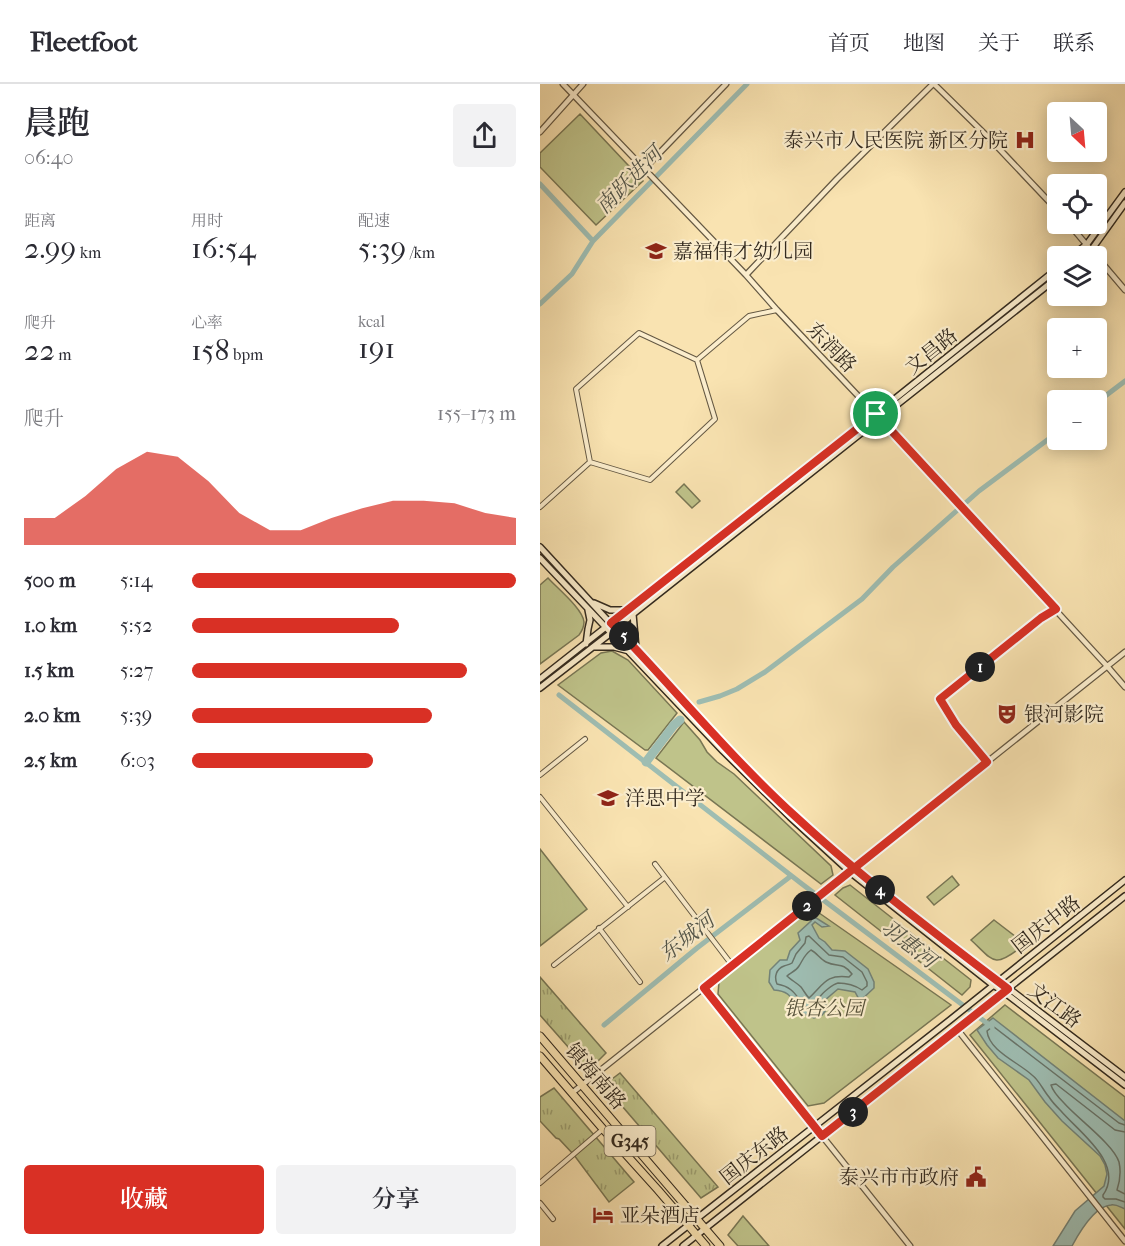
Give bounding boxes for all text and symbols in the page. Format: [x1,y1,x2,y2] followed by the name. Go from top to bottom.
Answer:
[30,25,138,58] text: Fleetfoot
[828,31,870,55] text: 首页
[903,31,945,55] text: 地图
[978,31,1020,55] text: 关于
[1053,31,1095,55] text: 联系
[1047,102,1107,162] north arrow
[1047,102,1107,450] map controls
[24,104,90,143] text: 晨跑
[453,104,516,167] button: share
[1013,128,1037,152] hospital icon: 泰兴市人民医院 新区分院
[784,129,1008,152] place label: 泰兴市人民医院 新区分院
[591,139,670,218] water label: 南跃进河
[24,146,74,169] text: 06:40
[1047,174,1107,234] button: locate
[24,211,56,230] text: 距离
[191,211,223,230] text: 用时
[358,211,390,230] text: 配速
[24,231,76,266] text: 2.99
[191,231,256,266] text: 16:54
[358,231,406,266] text: 5:39
[644,239,668,263] school or university icon: 嘉福伟才幼儿园
[673,240,813,263] place label: 嘉福伟才幼儿园
[76,243,101,262] text: km
[406,243,435,262] text: /km
[1047,246,1107,306] button: layers
[358,312,385,331] text: kcal
[24,313,56,332] text: 爬升
[191,313,223,332] text: 心率
[803,318,861,377] street label: 东润路
[1047,318,1107,378] button: +
[901,324,962,379] street label: 文昌路
[358,331,395,366] text: 191
[24,333,55,368] text: 22
[191,333,230,368] text: 158
[55,345,72,364] text: m
[230,345,263,364] text: bpm
[850,388,901,439] pin
[1047,390,1107,450] button: −
[859,397,892,430] icon: arrive
[437,402,516,425] text: 155–173 m
[24,407,64,430] text: 爬升
[24,569,76,592] text: 500 m
[120,569,152,592] text: 5:14
[24,614,77,637] text: 1.0 km
[120,614,152,637] text: 5:52
[609,621,639,651] pin: 5
[621,626,627,645] text: 5
[965,652,995,682] pin: 1
[977,657,983,676] text: 1
[24,659,74,682] text: 1.5 km
[120,659,153,682] text: 5:27
[995,702,1019,726] theatre icon: 银河影院
[1024,703,1104,726] place label: 银河影院
[24,704,80,727] text: 2.0 km
[120,704,152,727] text: 5:39
[24,749,77,772] text: 2.5 km
[120,749,155,772] text: 6:03
[596,786,620,810] school or university icon: 洋思中学
[625,787,705,810] place label: 洋思中学
[865,875,895,905] pin: 4
[875,880,885,899] text: 4
[792,891,822,921] pin: 2
[1008,891,1085,958] street label: 国庆中路
[803,896,811,915] text: 2
[655,906,722,966] water label: 东城河
[877,915,944,975] water label: 羽惠河
[1024,978,1086,1033] street label: 文江路
[784,997,867,1020] park label: 银杏公园
[561,1039,631,1114] street label: 镇海南路
[838,1097,868,1127] pin: 3
[850,1102,856,1121] text: 3
[716,1122,793,1189] street label: 国庆东路
[604,1126,656,1156] road number: G345
[24,1165,264,1234] button: 收藏
[276,1165,516,1234] button: 分享
[964,1165,988,1189] public building icon: 泰兴市市政府
[839,1166,959,1189] place label: 泰兴市市政府
[591,1203,615,1227] hotel icon: 亚朵酒店
[620,1204,700,1227] place label: 亚朵酒店

